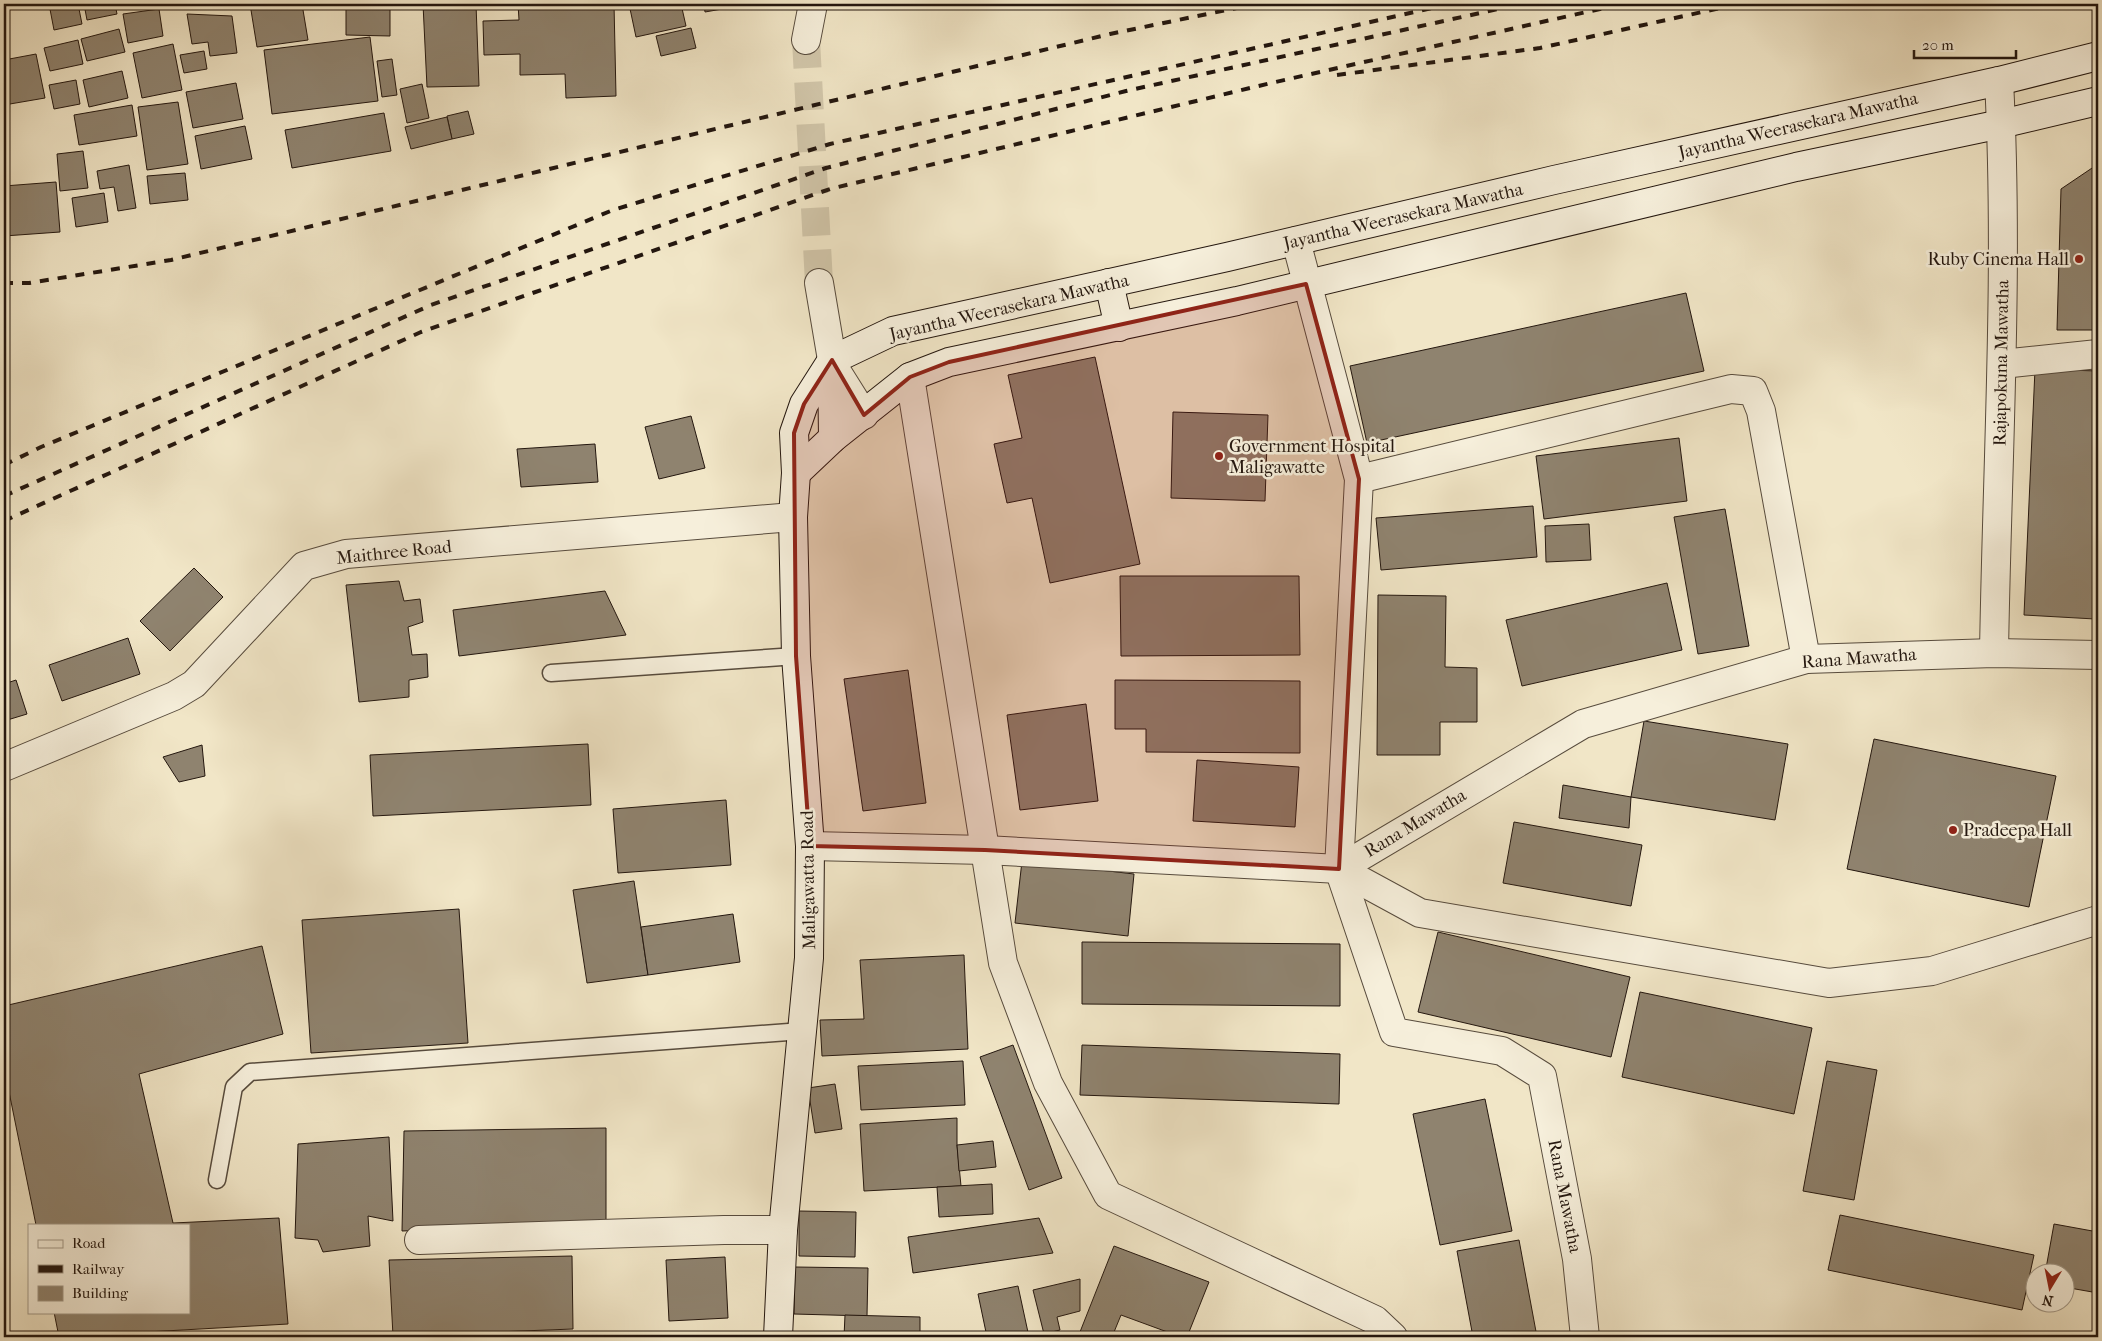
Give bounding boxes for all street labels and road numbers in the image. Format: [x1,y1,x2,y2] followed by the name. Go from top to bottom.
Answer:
[1674,88,1921,164] street label: Jayantha Weerasekara Mawatha
[1279,179,1526,255] street label: Jayantha Weerasekara Mawatha
[885,270,1132,346] street label: Jayantha Weerasekara Mawatha
[1990,279,2013,446] street label: Rajapokuna Mawatha
[335,536,453,569] street label: Maithree Road
[1801,644,1918,673] street label: Rana Mawatha
[1361,784,1471,862] street label: Rana Mawatha
[797,810,820,950] street label: Maligawatta Road
[1543,1138,1586,1255] street label: Rana Mawatha

